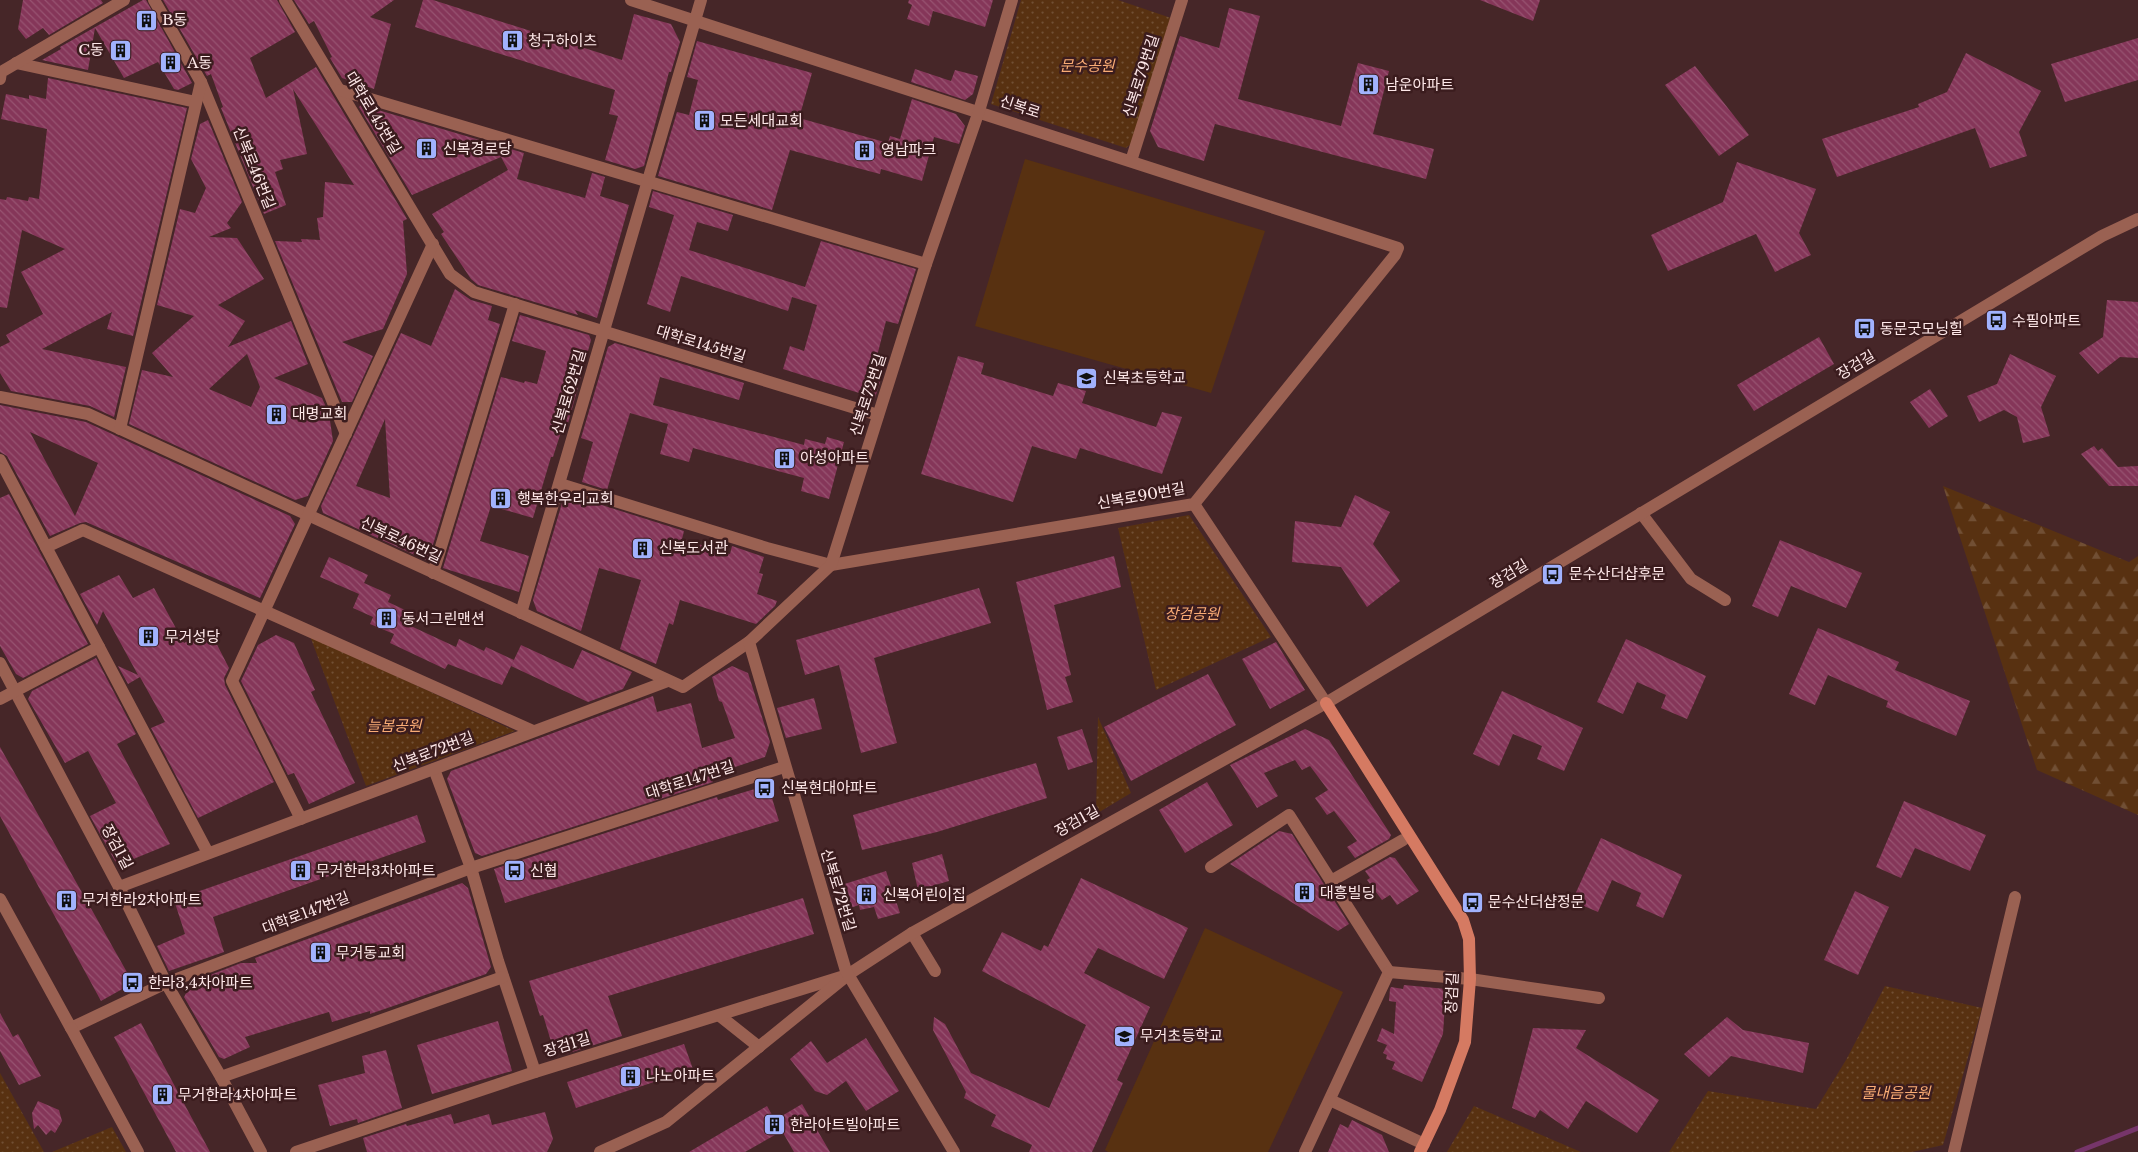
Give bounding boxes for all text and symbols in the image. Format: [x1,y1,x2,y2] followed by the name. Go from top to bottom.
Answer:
[134,8,158,32] building icon: B동
[162,10,187,29] place label: B동
[500,29,524,53] building icon: 청구하이츠
[528,31,597,50] place label: 청구하이츠
[1118,32,1163,120] street label: 신복로79번길
[108,38,132,62] building icon: C동
[78,40,104,59] place label: C동
[159,51,183,75] building icon: A동
[186,53,212,72] place label: A동
[1059,56,1116,75] park label: 문수공원
[341,68,406,157] street label: 대학로145번길
[1357,73,1381,97] building icon: 남운아파트
[1385,75,1454,94] place label: 남운아파트
[998,91,1043,122] street label: 신복로
[692,109,716,133] building icon: 모든세대교회
[720,111,803,130] place label: 모든세대교회
[229,124,280,212] street label: 신복로46번길
[415,137,439,161] building icon: 신복경로당
[853,138,877,162] building icon: 영남파크
[443,139,512,158] place label: 신복경로당
[881,140,936,159] place label: 영남파크
[1984,309,2008,333] bus stop icon: 수필아파트
[2012,311,2081,330] place label: 수필아파트
[1852,317,1876,341] bus stop icon: 동문굿모닝힐
[1880,319,1963,338] place label: 동문굿모닝힐
[654,321,748,366] street label: 대학로145번길
[1833,346,1878,383] street label: 장검길
[547,347,590,437] street label: 신복로62번길
[845,351,890,439] street label: 신복로72번길
[1075,366,1099,390] school or university icon: 신복초등학교
[1103,368,1186,387] place label: 신복초등학교
[264,402,288,426] building icon: 대명교회
[292,404,347,423] place label: 대명교회
[772,446,796,470] building icon: 아성아파트
[800,448,869,467] place label: 아성아파트
[1095,478,1187,513] street label: 신복로90번길
[489,487,513,511] building icon: 행복한우리교회
[517,489,614,508] place label: 행복한우리교회
[358,512,445,567] street label: 신복로46번길
[631,536,655,560] building icon: 신복도서관
[659,538,728,557] place label: 신복도서관
[1486,555,1531,592] street label: 장검길
[1541,562,1565,586] bus stop icon: 문수산더샵후문
[1569,564,1666,583] place label: 문수산더샵후문
[1164,604,1221,623] park label: 장검공원
[374,607,398,631] building icon: 동서그린맨션
[402,609,485,628] place label: 동서그린맨션
[137,625,161,649] building icon: 무거성당
[165,627,220,646] place label: 무거성당
[366,716,423,735] park label: 늘봄공원
[389,727,476,776] street label: 신복로72번길
[643,756,737,803] street label: 대학로147번길
[753,776,777,800] bus stop icon: 신복현대아파트
[781,778,878,797] place label: 신복현대아파트
[1051,801,1102,841] street label: 장검1길
[98,821,137,872] street label: 장검1길
[817,846,860,934] street label: 신복로72번길
[288,859,312,883] building icon: 무거한라3차아파트
[502,859,526,883] bus stop icon: 신협
[316,861,436,880] place label: 무거한라3차아파트
[530,861,558,880] place label: 신협
[1292,881,1316,905] building icon: 대흥빌딩
[855,883,879,907] building icon: 신복어린이집
[1320,883,1375,902] place label: 대흥빌딩
[883,885,966,904] place label: 신복어린이집
[259,887,352,938] street label: 대학로147번길
[54,888,78,912] building icon: 무거한라2차아파트
[82,890,202,909] place label: 무거한라2차아파트
[1460,890,1484,914] bus stop icon: 문수산더샵정문
[1488,892,1585,911] place label: 문수산더샵정문
[308,941,332,965] building icon: 무거동교회
[336,943,405,962] place label: 무거동교회
[120,971,144,995] bus stop icon: 한라3,4차아파트
[1441,972,1462,1014] street label: 장검길
[148,973,253,992] place label: 한라3,4차아파트
[1112,1024,1136,1048] school or university icon: 무거초등학교
[1140,1026,1223,1045] place label: 무거초등학교
[541,1028,593,1061] street label: 장검1길
[618,1064,642,1088] building icon: 나노아파트
[646,1066,715,1085] place label: 나노아파트
[150,1083,174,1107] building icon: 무거한라4차아파트
[1861,1083,1932,1102] park label: 물내음공원
[178,1085,297,1104] place label: 무거한라4차아파트
[762,1113,786,1137] building icon: 한라아트빌아파트
[790,1115,901,1134] place label: 한라아트빌아파트

